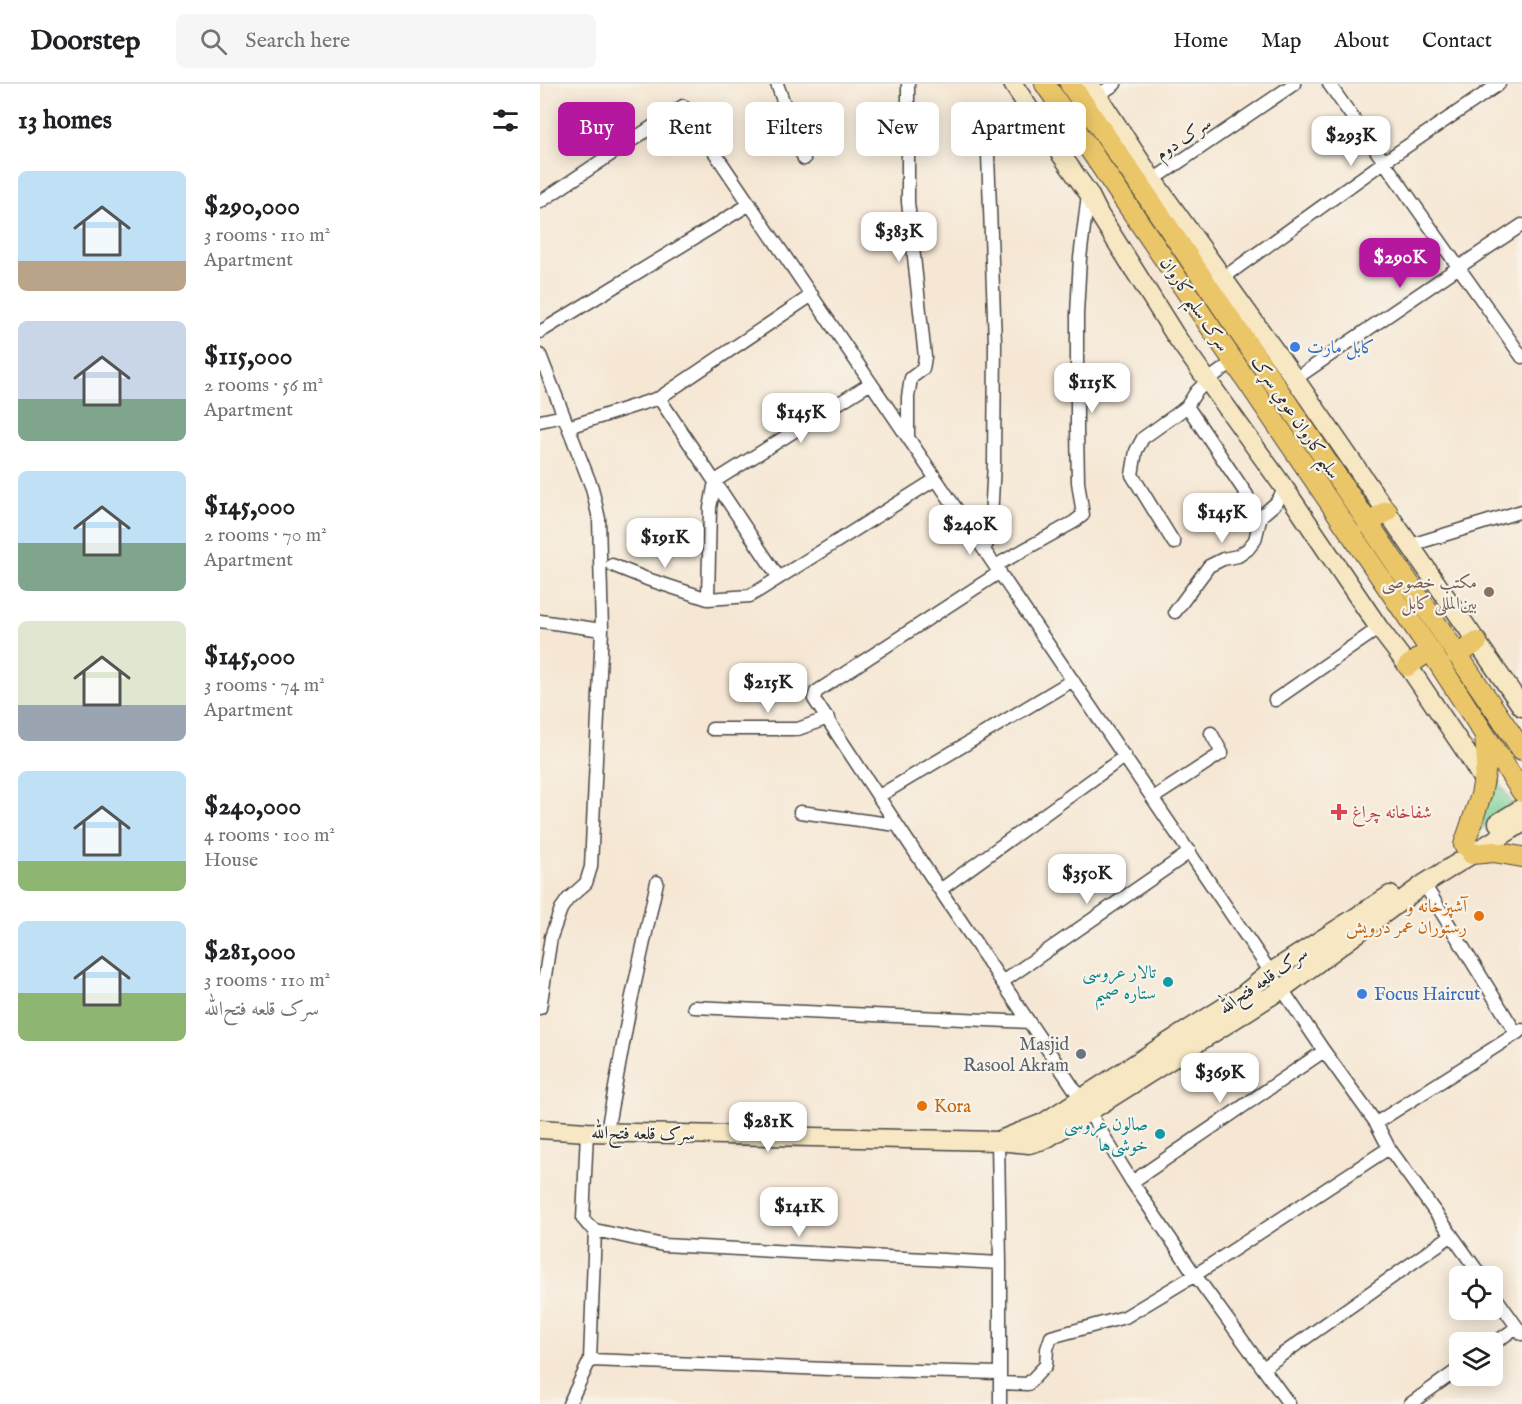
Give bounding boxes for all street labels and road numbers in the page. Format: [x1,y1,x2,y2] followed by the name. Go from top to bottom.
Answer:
[1151,112,1218,169] street label: سرک دوم
[1149,253,1234,359] street label: سرک سلیم کاروان
[1241,352,1344,487] street label: سلیم کاروان عومي سړک
[1213,939,1315,1023] street label: سرک قلعه فتح‌الله
[591,1118,695,1150] street label: سرک قلعه فتح‌الله

